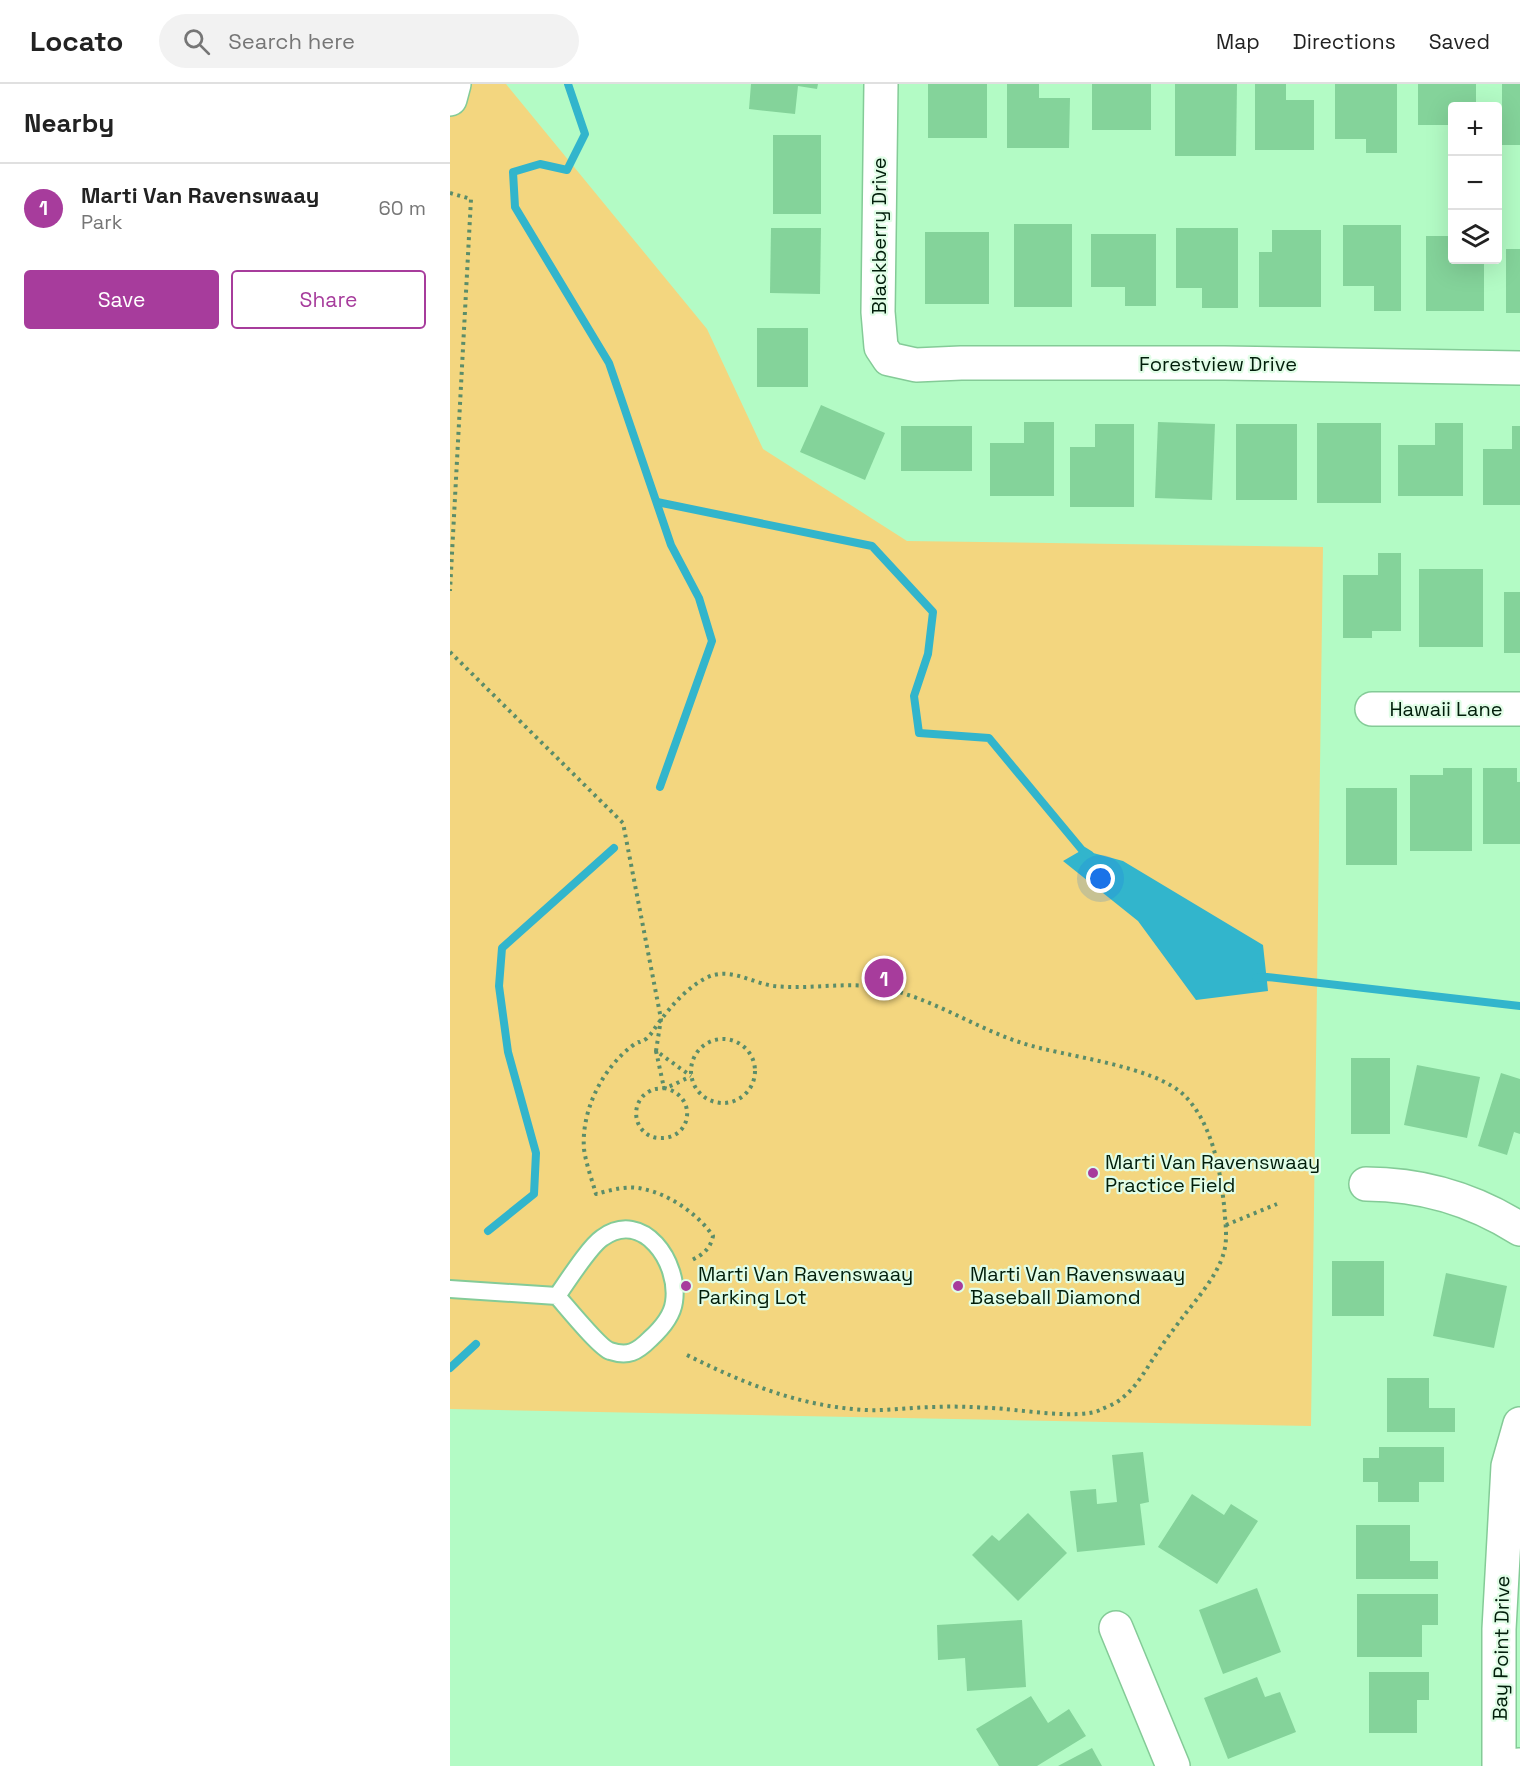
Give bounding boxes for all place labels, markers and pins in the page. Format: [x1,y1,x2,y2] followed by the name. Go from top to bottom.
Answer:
[864,956,904,1000] pin: 1
[1105,1149,1320,1198] place label: Marti Van Ravenswaay Practice Field
[1086,1166,1100,1180] marker: Marti Van Ravenswaay Practice Field
[698,1261,913,1310] place label: Marti Van Ravenswaay Parking Lot
[970,1261,1185,1310] place label: Marti Van Ravenswaay Baseball Diamond
[679,1279,693,1293] marker: Marti Van Ravenswaay Parking Lot
[951,1279,965,1293] marker: Marti Van Ravenswaay Baseball Diamond

